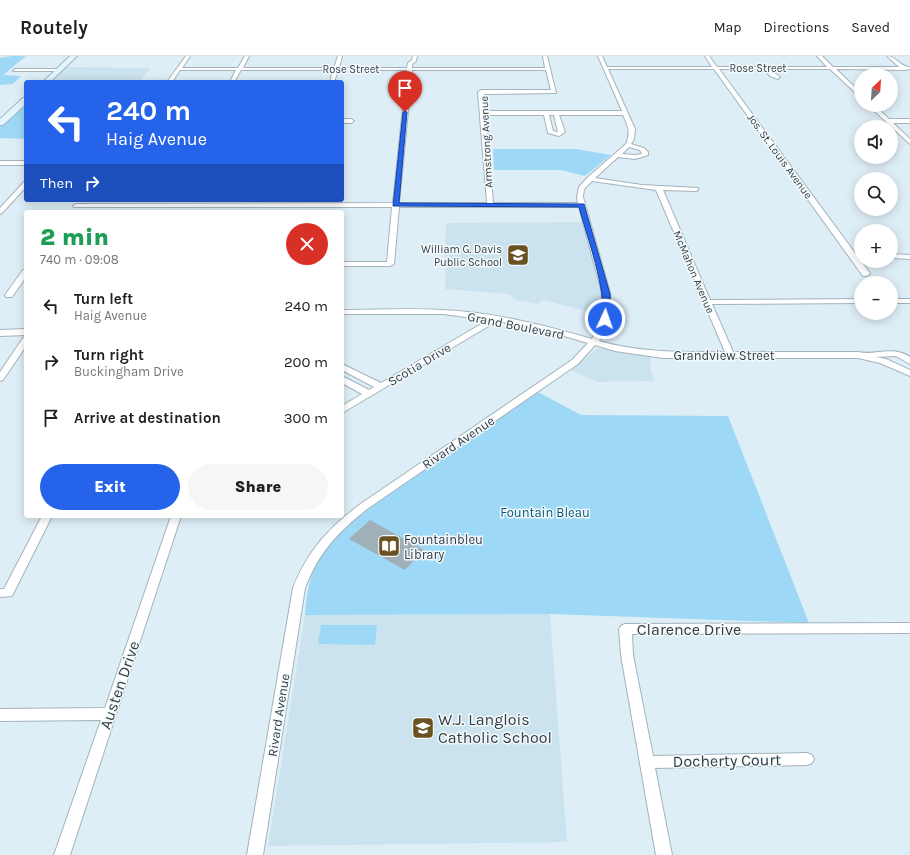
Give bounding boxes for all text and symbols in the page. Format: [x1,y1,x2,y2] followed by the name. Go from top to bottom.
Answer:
[20,17,88,39] text: Routely
[714,19,742,36] text: Map
[764,19,829,36] text: Directions
[851,19,890,36] text: Saved
[730,62,787,75] street label: Rose Street
[323,63,380,76] street label: Rose Street
[854,68,898,112] north arrow
[854,68,898,320] map controls
[388,71,422,112] pin
[394,77,416,99] icon: arrive
[106,94,191,127] text: 240 m
[478,95,495,188] street label: Armstrong Avenue
[40,96,92,148] icon: left
[744,111,815,202] street label: Jos. St. Louis Avenue
[854,120,898,164] button: sound
[106,128,207,150] text: Haig Avenue
[81,172,103,194] icon: right
[854,172,898,216] button: search
[40,174,73,192] text: Then
[40,223,109,251] text: 2 min
[286,223,328,265] button: close
[854,224,898,268] button: +
[670,229,717,316] street label: McMahon Avenue
[505,242,531,268] school or university icon: William G. Davis Public School
[421,243,502,269] place label: William G. Davis Public School
[40,252,119,267] text: 740 m · 09:08
[854,276,898,320] button: −
[74,290,133,308] text: Turn left
[40,295,62,317] icon: left
[284,297,328,315] text: 240 m
[584,298,626,340] position arrow
[74,308,147,323] text: Haig Avenue
[466,309,566,342] street label: Grand Boulevard
[385,340,454,389] street label: Scotia Drive
[74,346,144,364] text: Turn right
[673,348,775,363] street label: Grandview Street
[40,351,62,373] icon: right
[284,353,328,371] text: 200 m
[74,364,184,379] text: Buckingham Drive
[40,407,62,429] icon: arrive
[74,409,221,427] text: Arrive at destination
[284,409,328,427] text: 300 m
[419,413,497,472] street label: Rivard Avenue
[40,464,180,510] button: Exit
[188,464,328,510] button: Share
[500,505,590,520] park label: Fountain Bleau
[404,532,483,562] place label: Fountainbleu Library
[376,533,402,559] library icon: Fountainbleu Library
[637,620,741,639] street label: Clarence Drive
[95,638,143,732] street label: Austen Drive
[265,672,293,758] street label: Rivard Avenue
[438,710,552,747] place label: W.J. Langlois Catholic School
[410,715,436,741] school or university icon: W.J. Langlois Catholic School
[673,750,781,771] street label: Docherty Court

